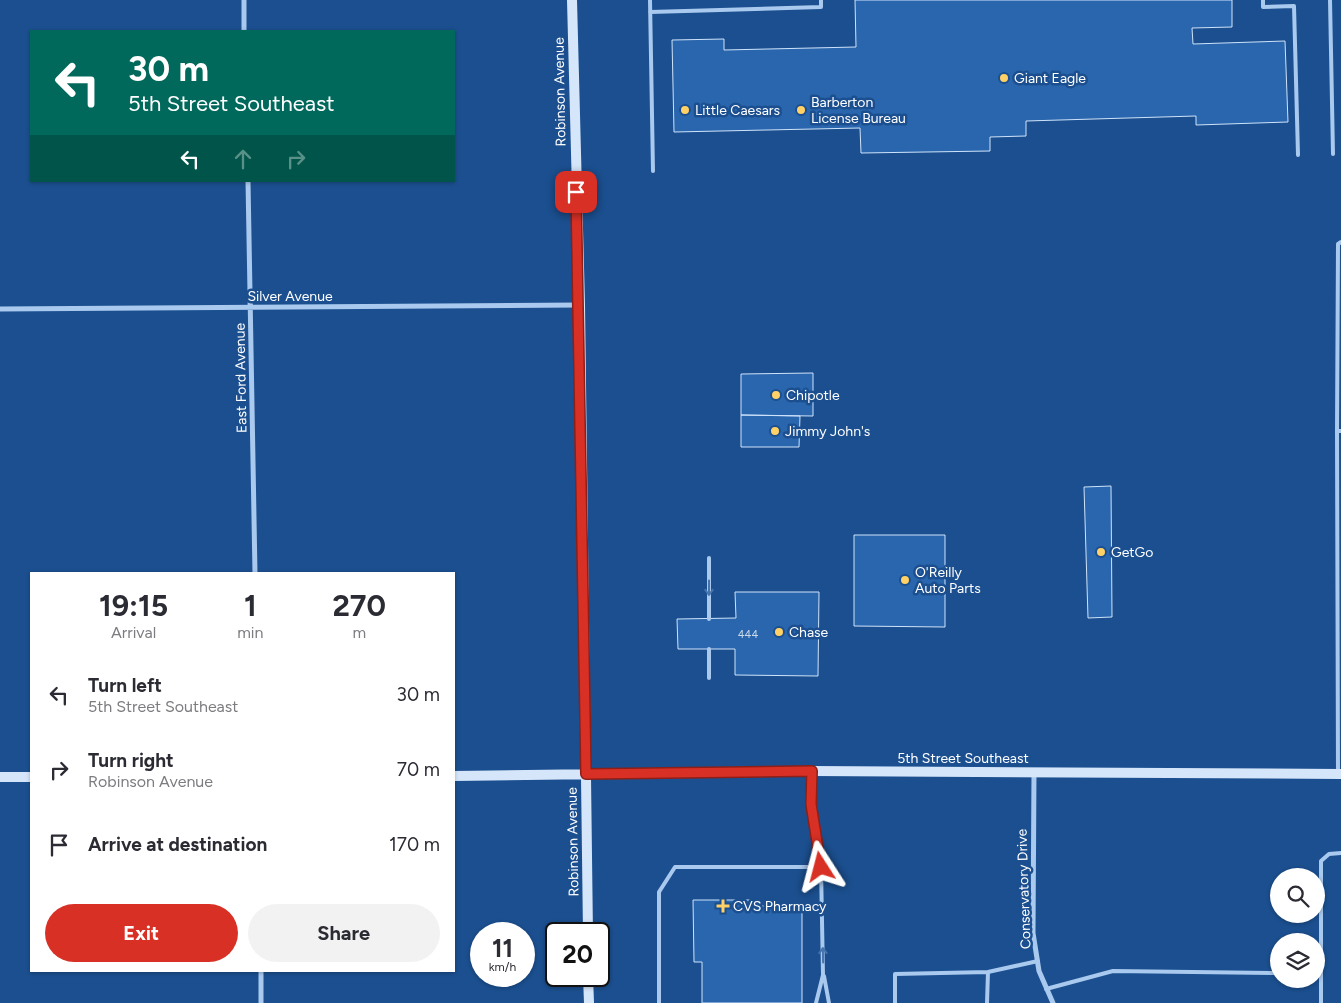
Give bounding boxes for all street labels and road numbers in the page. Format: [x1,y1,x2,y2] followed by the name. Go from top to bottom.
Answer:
[551,37,569,147] street label: Robinson Avenue
[247,288,333,305] street label: Silver Avenue
[232,322,250,433] street label: East Ford Avenue
[897,750,1029,767] street label: 5th Street Southeast
[564,787,582,897] street label: Robinson Avenue
[1013,828,1035,950] street label: Conservatory Drive

